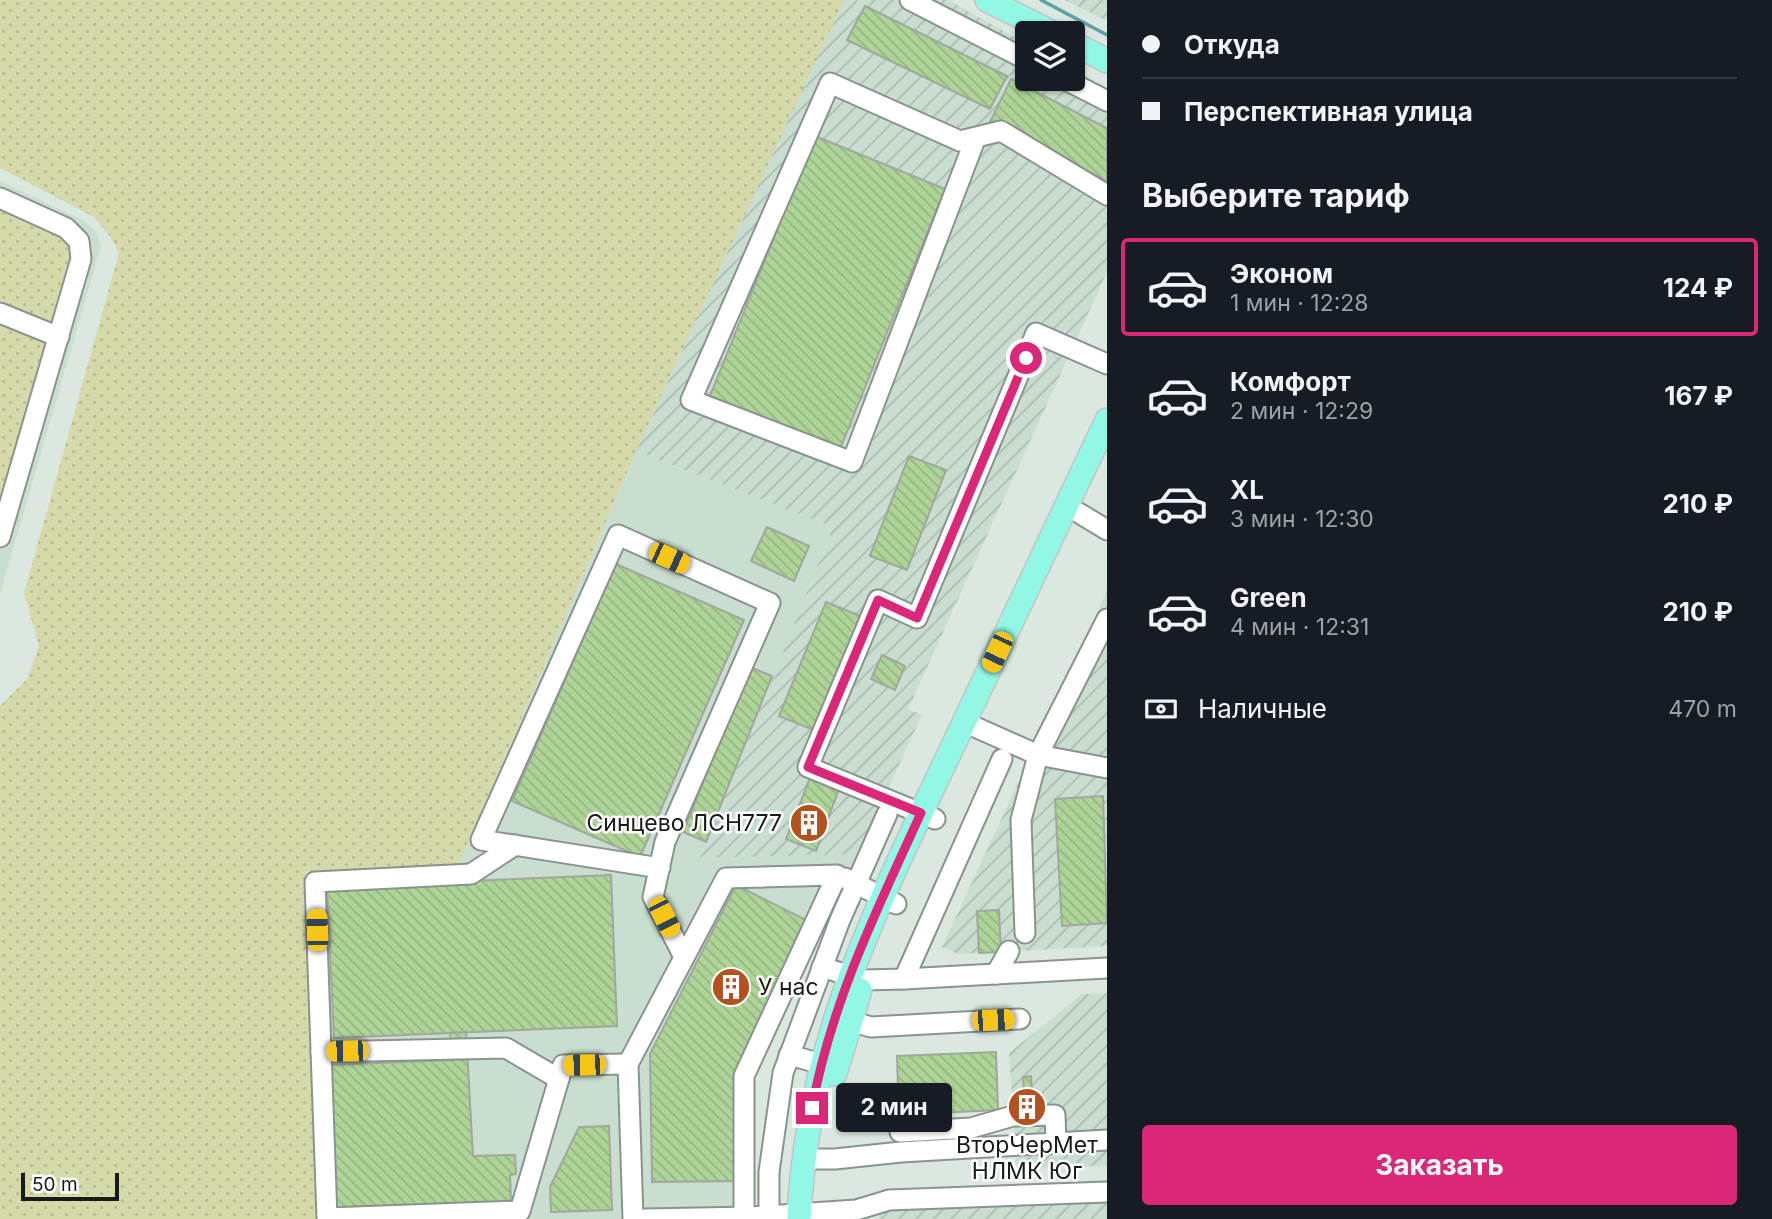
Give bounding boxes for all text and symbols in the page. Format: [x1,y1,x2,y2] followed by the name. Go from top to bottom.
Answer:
[1015,21,1085,91] map controls
[1015,21,1085,91] button: layers
[1184,29,1280,60] text: Откуда
[1184,96,1473,127] text: Перспективная улица
[1142,176,1410,215] text: Выберите тариф
[1146,256,1209,319] icon: car
[1230,258,1333,289] text: Эконом
[1663,272,1733,303] text: 124 ₽
[1230,289,1369,317] text: 1 мин · 12:28
[1010,342,1042,374] route start
[1146,364,1209,427] icon: car
[1230,366,1351,397] text: Комфорт
[1664,380,1733,411] text: 167 ₽
[1230,397,1373,425] text: 2 мин · 12:29
[1146,472,1209,535] icon: car
[1230,474,1264,505] text: XL
[1662,488,1733,519] text: 210 ₽
[1230,505,1374,533] text: 3 мин · 12:30
[646,540,693,576] car
[1146,580,1209,643] icon: car
[1230,582,1307,613] text: Green
[1662,596,1733,627] text: 210 ₽
[1230,613,1369,641] text: 4 мин · 12:31
[979,629,1016,675] car
[1142,690,1180,728] icon: cash
[1198,693,1327,724] text: Наличные
[1668,695,1737,723] text: 470 m
[788,802,830,844] building icon: Синцево ЛСН777
[587,809,782,837] place label: Синцево ЛСН777
[646,894,683,940] car
[306,909,329,951] car
[710,966,752,1008] building icon: У нас
[758,973,819,1001] place label: У нас
[972,1009,1015,1031] car
[326,1040,369,1062] car
[563,1054,606,1076] car
[836,1084,952,1132] callout: 2 мин
[1006,1086,1048,1128] building icon: ВторЧерМет НЛМК Юг
[796,1092,828,1124] route end
[860,1093,928,1121] text: 2 мин
[1142,1125,1737,1205] button: Заказать
[956,1131,1098,1185] place label: ВторЧерМет НЛМК Юг
[21,1170,119,1202] scale bar
[32,1173,78,1196] text: 50 m

